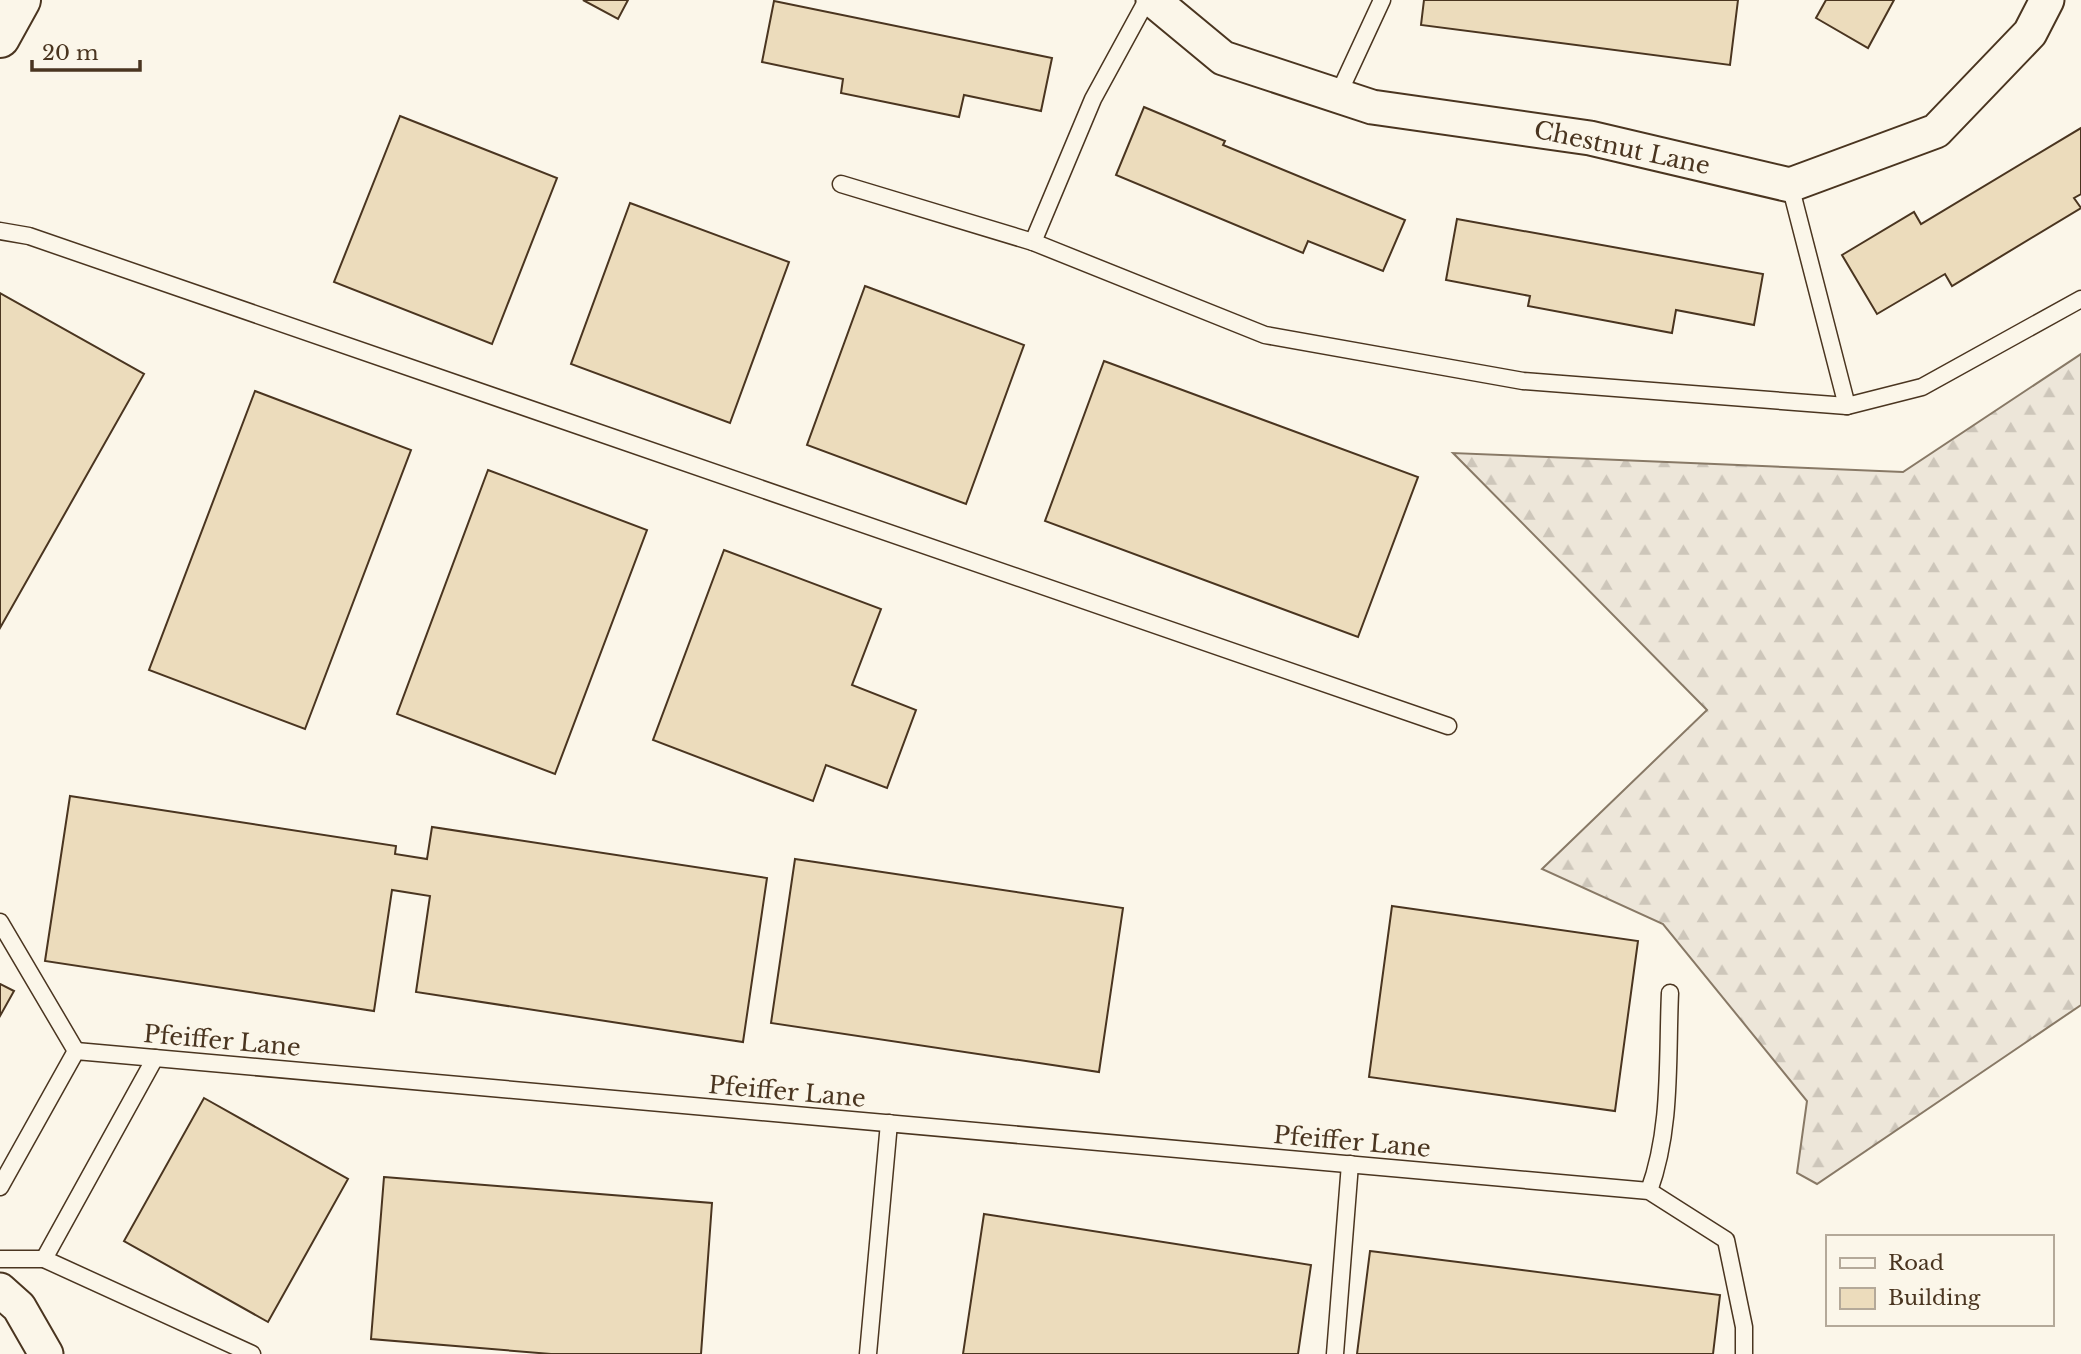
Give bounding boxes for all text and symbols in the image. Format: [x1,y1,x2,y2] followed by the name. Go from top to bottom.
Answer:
[32,28,140,72] scale bar
[42,40,99,66] text: 20 m
[1531,115,1713,180] street label: Chestnut Lane
[142,1019,302,1062] street label: Pfeiffer Lane
[707,1070,867,1113] street label: Pfeiffer Lane
[1272,1120,1432,1163] street label: Pfeiffer Lane
[1826,1235,2053,1326] legend
[1888,1250,1944,1276] text: Road
[1888,1285,1981,1311] text: Building

